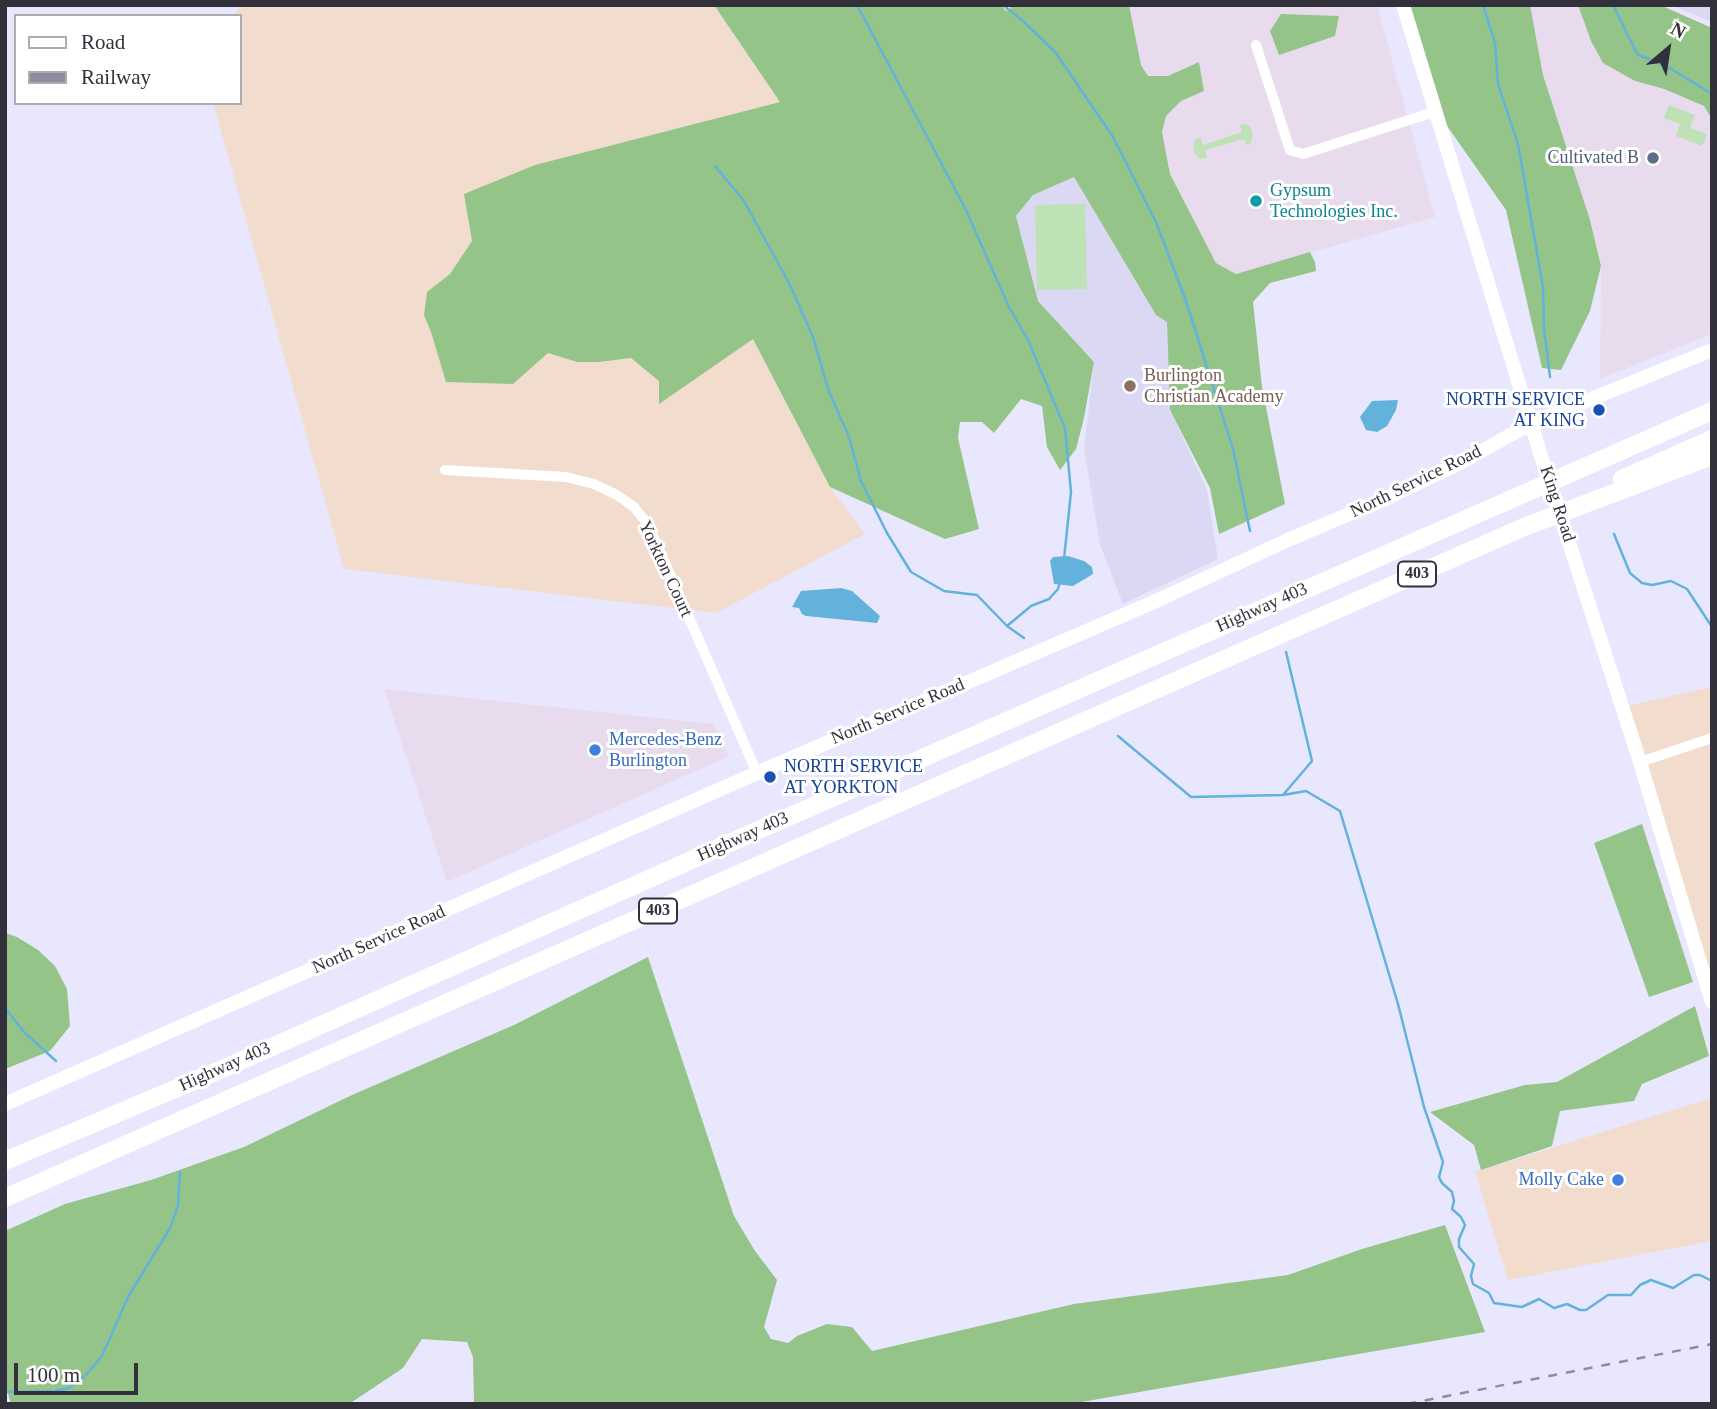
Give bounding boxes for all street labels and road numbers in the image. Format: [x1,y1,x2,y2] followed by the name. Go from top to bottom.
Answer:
[1347,441,1485,523] street label: North Service Road
[1535,463,1579,545] street label: King Road
[633,517,697,621] street label: Yorkton Court
[1398,562,1436,586] road number: 403
[1213,578,1311,638] street label: Highway 403
[828,674,968,750] street label: North Service Road
[694,807,792,867] street label: Highway 403
[639,898,677,923] road number: 403
[309,901,449,979] street label: North Service Road
[176,1037,274,1097] street label: Highway 403

